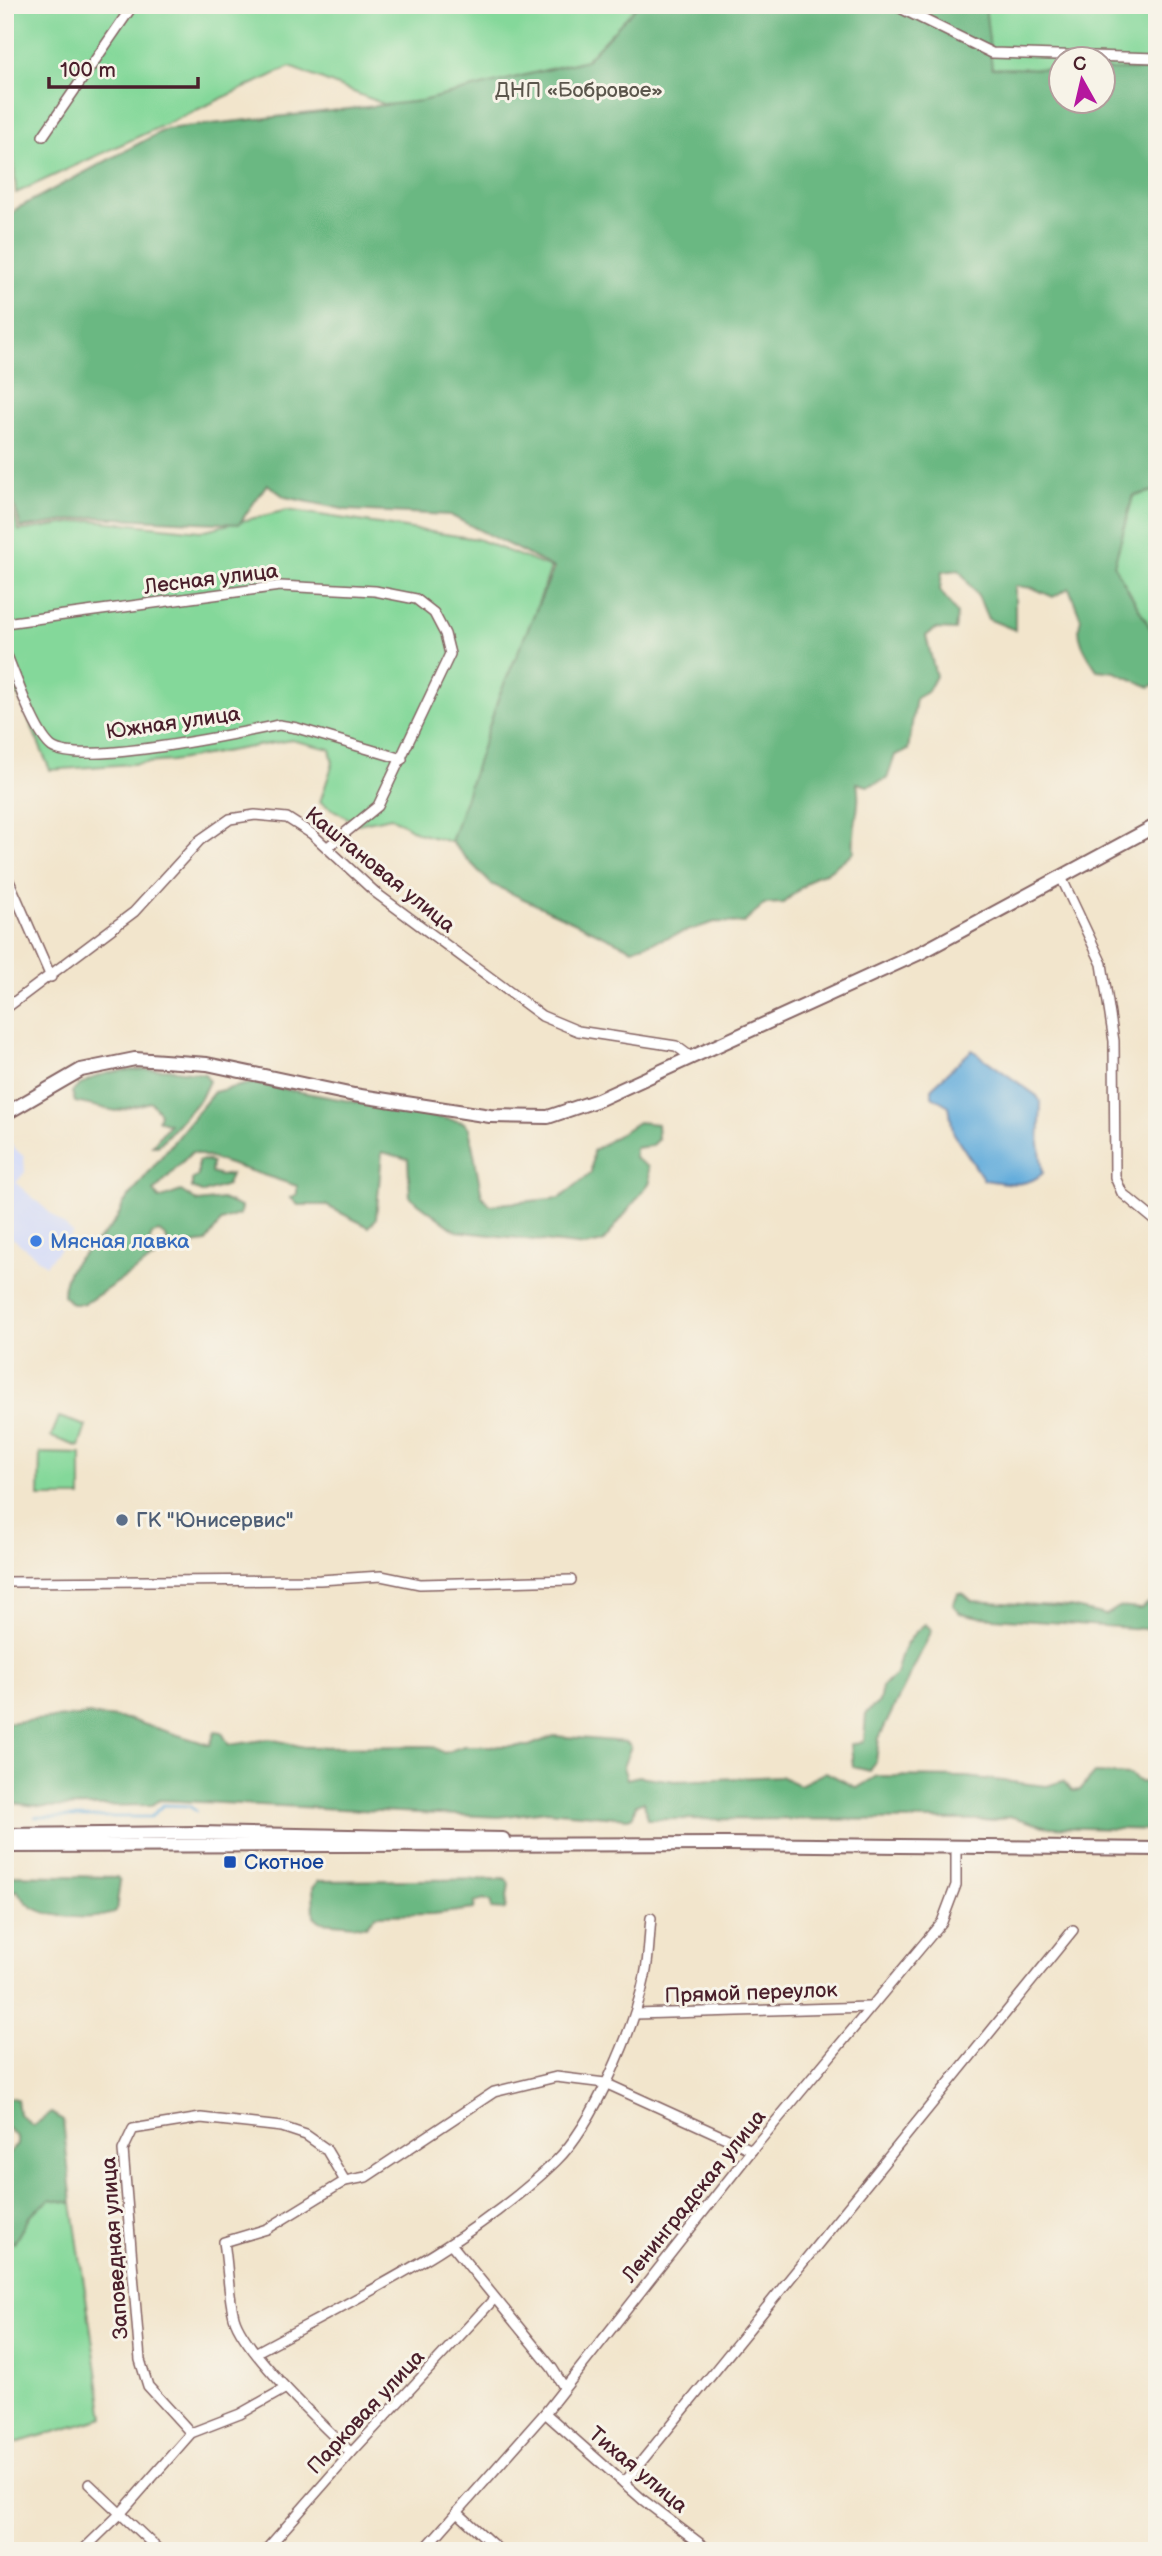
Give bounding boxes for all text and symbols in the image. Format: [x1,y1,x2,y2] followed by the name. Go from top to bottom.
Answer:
[49,46,198,90] scale bar
[1046,46,1116,116] north arrow
[1072,52,1088,77] text: С
[60,58,116,83] text: 100 m
[495,78,663,103] park label: ДНП «Бобровое»
[141,558,280,600] street label: Лесная улица
[104,701,242,745] street label: Южная улица
[300,802,460,938] street label: Каштановая улица
[50,1229,190,1254] place label: Мясная лавка
[28,1233,44,1249] marker: Мясная лавка
[136,1508,294,1533] place label: ГК "Юнисервис"
[114,1512,130,1528] marker: ГК "Юнисервис"
[244,1850,324,1875] place label: Скотное
[222,1854,238,1870] marker: Скотное
[664,1977,838,2009] street label: Прямой переулок
[616,2104,772,2288] street label: Ленинградская улица
[96,2155,134,2340] street label: Заповедная улица
[302,2344,430,2479] street label: Парковая улица
[584,2422,693,2519] street label: Тихая улица

